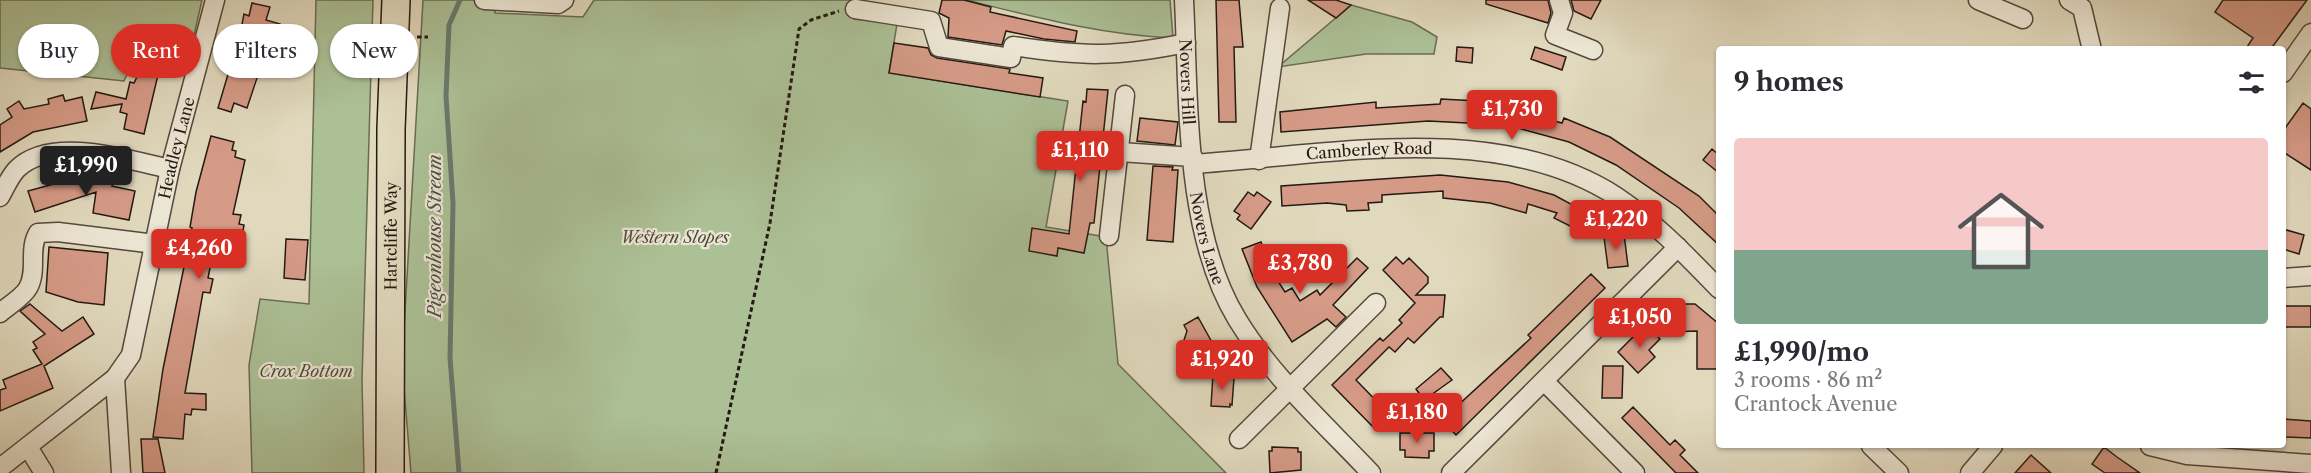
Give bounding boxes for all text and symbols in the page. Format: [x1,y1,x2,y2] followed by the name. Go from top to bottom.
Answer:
[18,24,99,78] chip: Buy
[111,24,201,78] chip: Rent
[213,24,318,78] chip: Filters
[330,24,418,78] chip: New
[1176,39,1199,125] street label: Novers Hill
[1734,66,1844,98] text: 9 homes
[2235,66,2268,99] icon: filters
[1463,90,1561,141] pin: £1,730
[154,95,199,201] street label: Headley Lane
[1481,97,1543,121] text: £1,730
[1031,131,1129,182] pin: £1,110
[1051,138,1109,162] text: £1,110
[1305,138,1433,164] street label: Camberley Road
[37,146,135,197] pin: £1,990
[54,153,118,177] text: £1,990
[424,154,446,320] water label: Pigeonhouse Stream
[1947,177,2055,285] icon: home
[381,180,401,291] street label: Hartcliffe Way
[1186,190,1229,288] street label: Novers Lane
[1567,200,1665,251] pin: £1,220
[1584,207,1648,231] text: £1,220
[621,227,729,247] park label: Western Slopes
[150,229,248,280] pin: £4,260
[165,236,233,260] text: £4,260
[1251,244,1349,295] pin: £3,780
[1267,251,1333,275] text: £3,780
[1591,298,1689,349] pin: £1,050
[1608,305,1672,329] text: £1,050
[1734,336,1869,368] text: £1,990/mo
[1173,340,1271,391] pin: £1,920
[1190,347,1254,371] text: £1,920
[259,361,353,381] park label: Crox Bottom
[1734,368,1882,392] text: 3 rooms · 86 m²
[1734,392,1897,416] text: Crantock Avenue
[1368,393,1466,444] pin: £1,180
[1386,400,1448,424] text: £1,180

